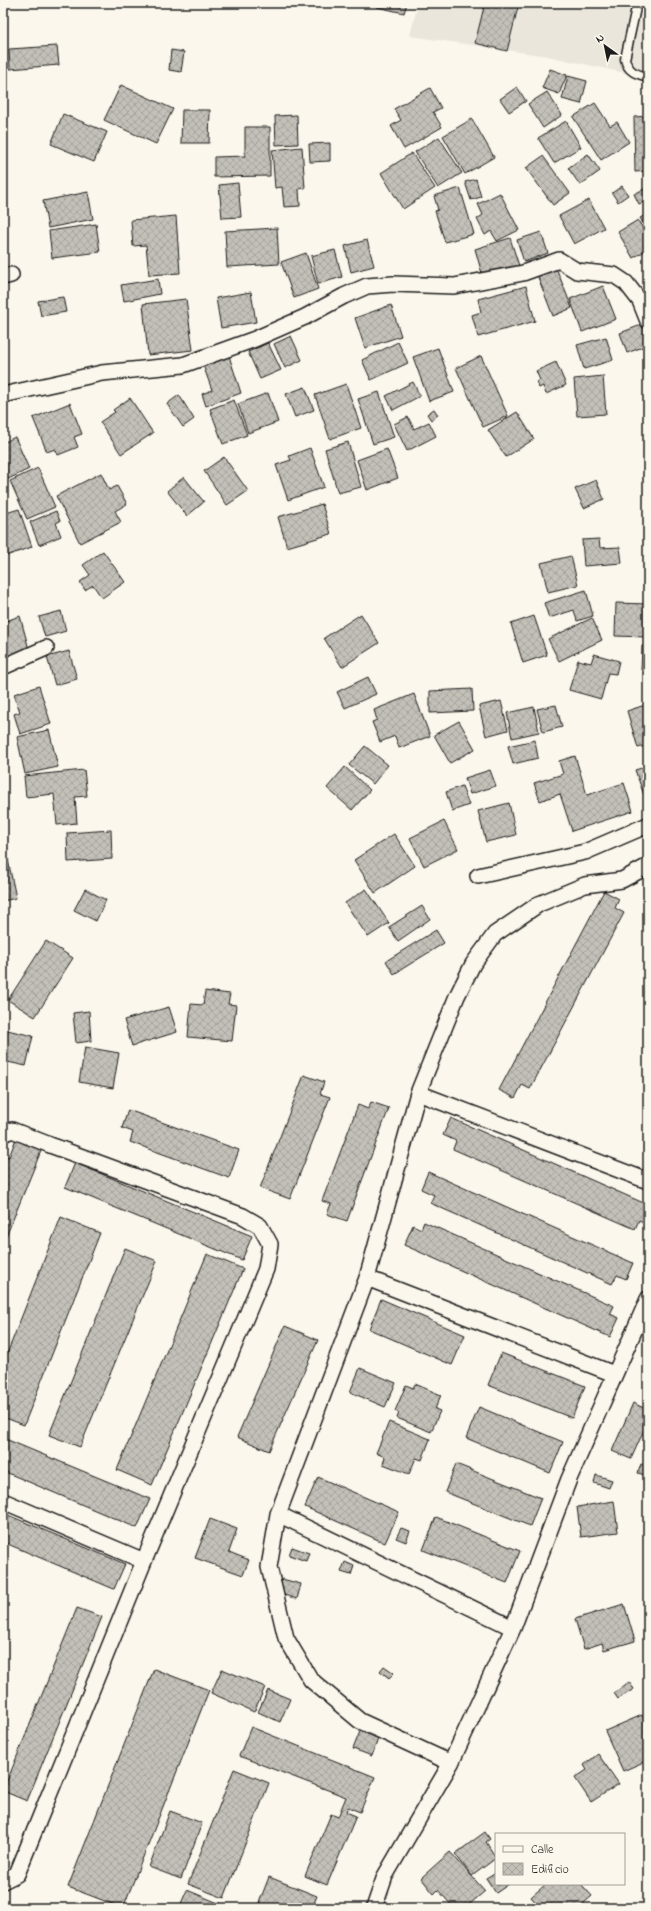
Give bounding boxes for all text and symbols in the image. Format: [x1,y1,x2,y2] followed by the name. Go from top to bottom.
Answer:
[585,26,625,66] north arrow
[593,30,608,47] text: N
[495,1833,625,1885] legend
[531,1841,554,1859] text: Calle
[531,1861,569,1879] text: Edificio

